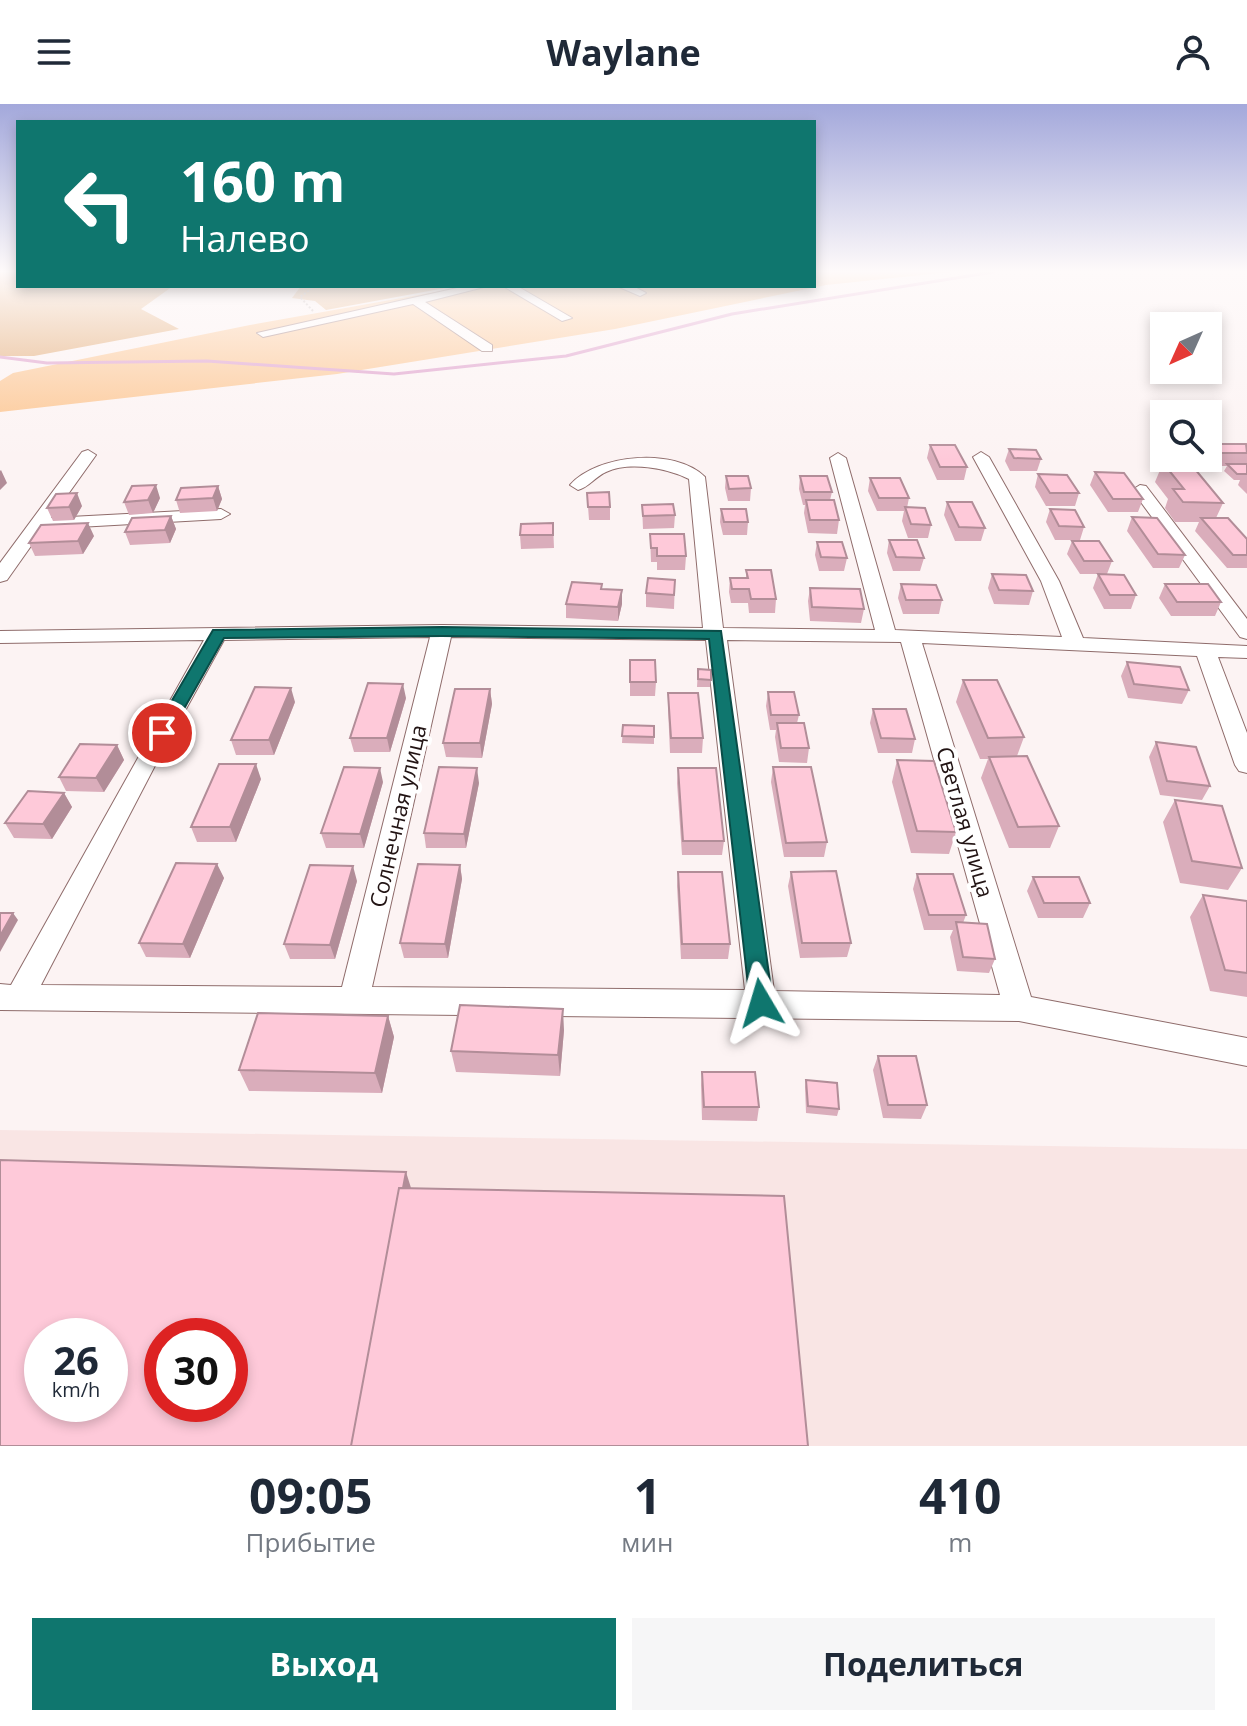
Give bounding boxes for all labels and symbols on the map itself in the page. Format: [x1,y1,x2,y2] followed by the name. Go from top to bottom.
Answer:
[1150,312,1222,384] north arrow
[128,699,196,767] pin
[361,721,433,910] street label: Солнечная улица
[930,743,1002,901] street label: Светлая улица
[719,961,803,1045] position arrow
[144,1318,248,1422] speed limit sign: 30

